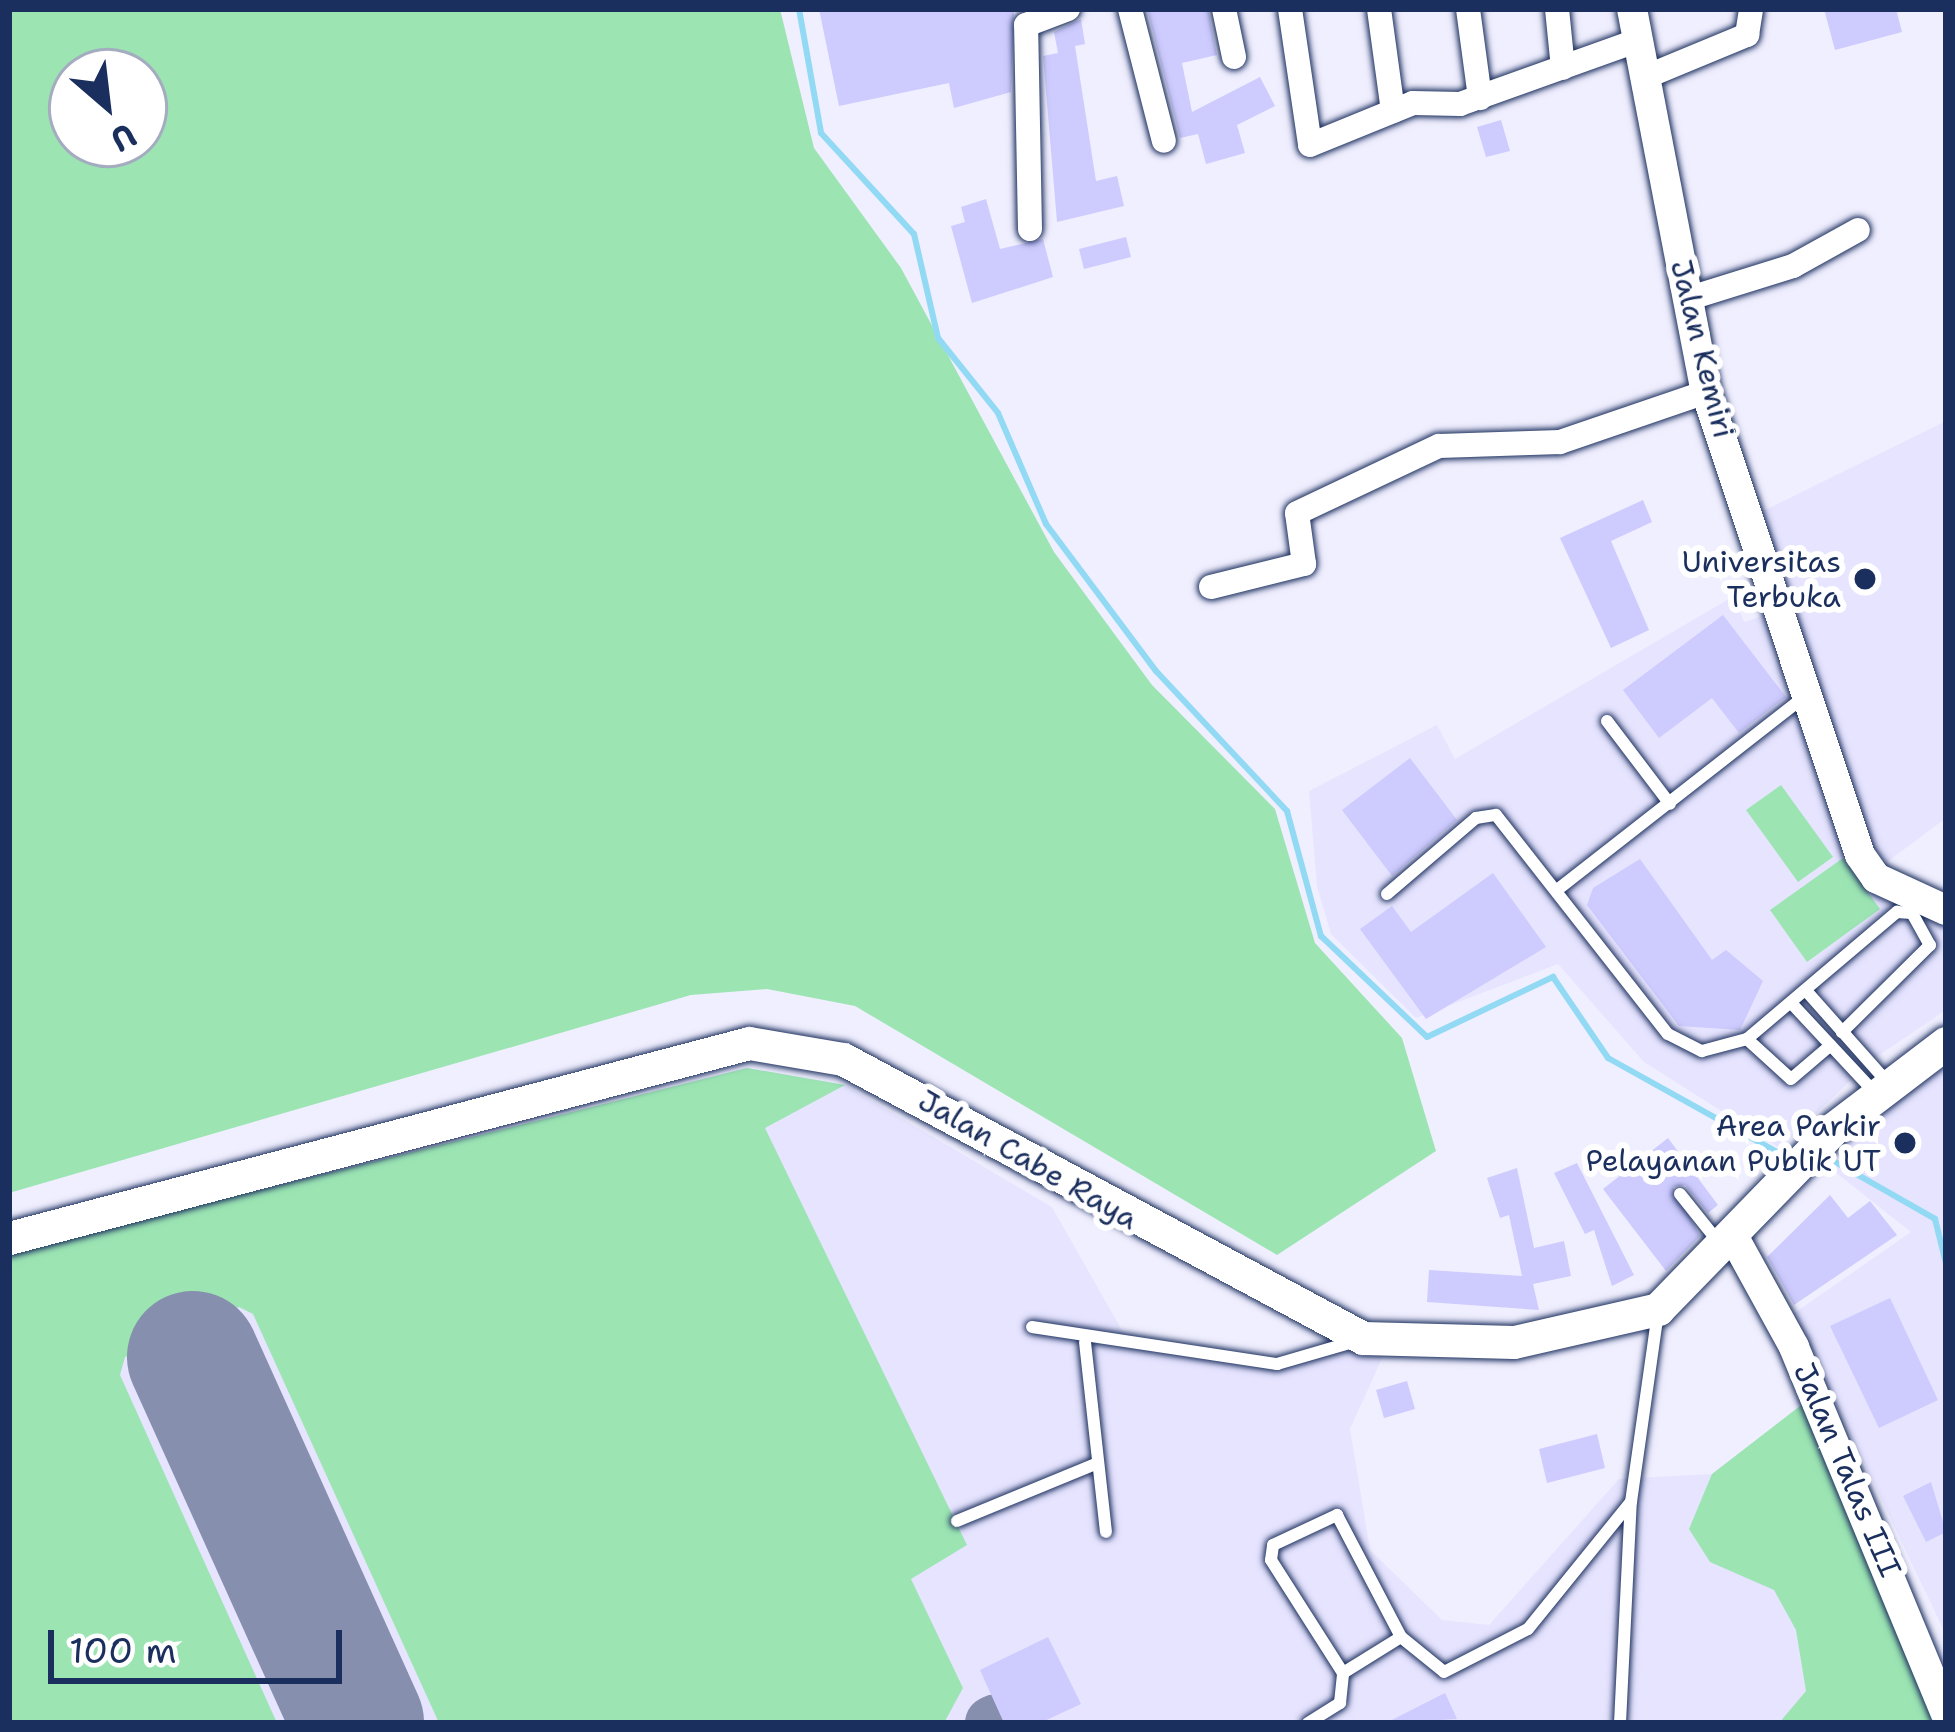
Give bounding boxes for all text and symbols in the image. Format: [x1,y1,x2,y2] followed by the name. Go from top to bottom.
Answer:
[48,48,168,168] north arrow
[103,112,144,163] text: U
[1662,256,1742,442] street label: Jalan Kemiri
[1682,544,1841,614] place label: Universitas Terbuka
[1852,566,1878,592] marker: Universitas Terbuka
[912,1082,1144,1238] street label: Jalan Cabe Raya
[1585,1108,1881,1178] place label: Area Parkir Pelayanan Publik UT
[1892,1130,1918,1156] marker: Area Parkir Pelayanan Publik UT
[1786,1358,1908,1582] street label: Jalan Talas III
[54,1606,348,1680] scale bar
[69,1626,177,1675] text: 100 m

